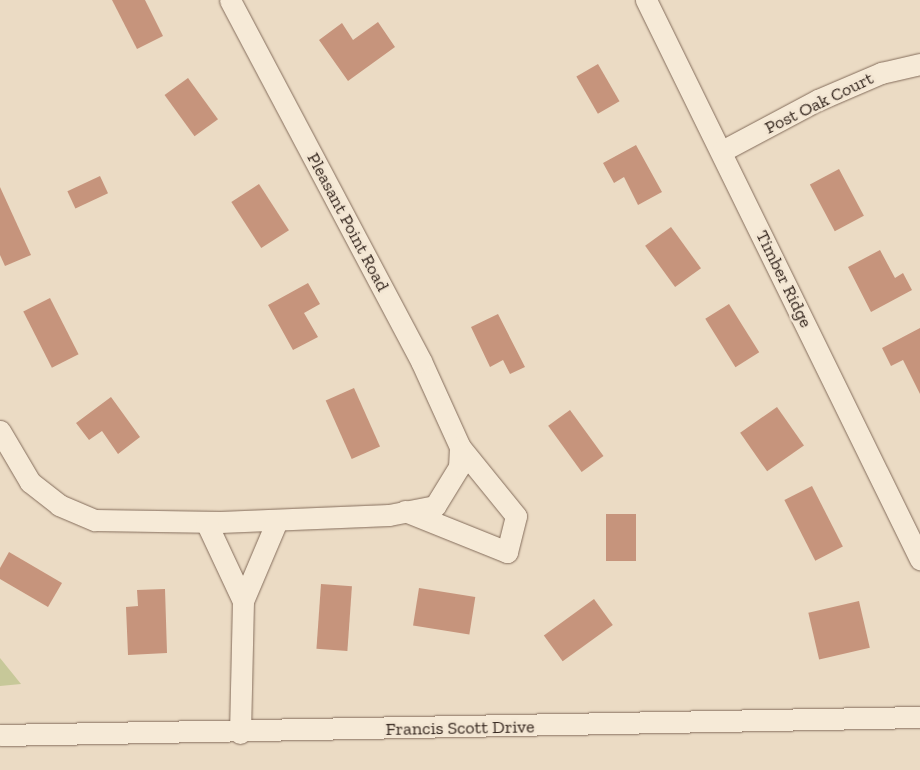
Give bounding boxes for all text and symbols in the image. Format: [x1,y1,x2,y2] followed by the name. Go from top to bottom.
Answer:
[761,67,877,139] street label: Post Oak Court
[302,149,394,295] street label: Pleasant Point Road
[751,227,817,331] street label: Timber Ridge
[385,716,535,740] street label: Francis Scott Drive

